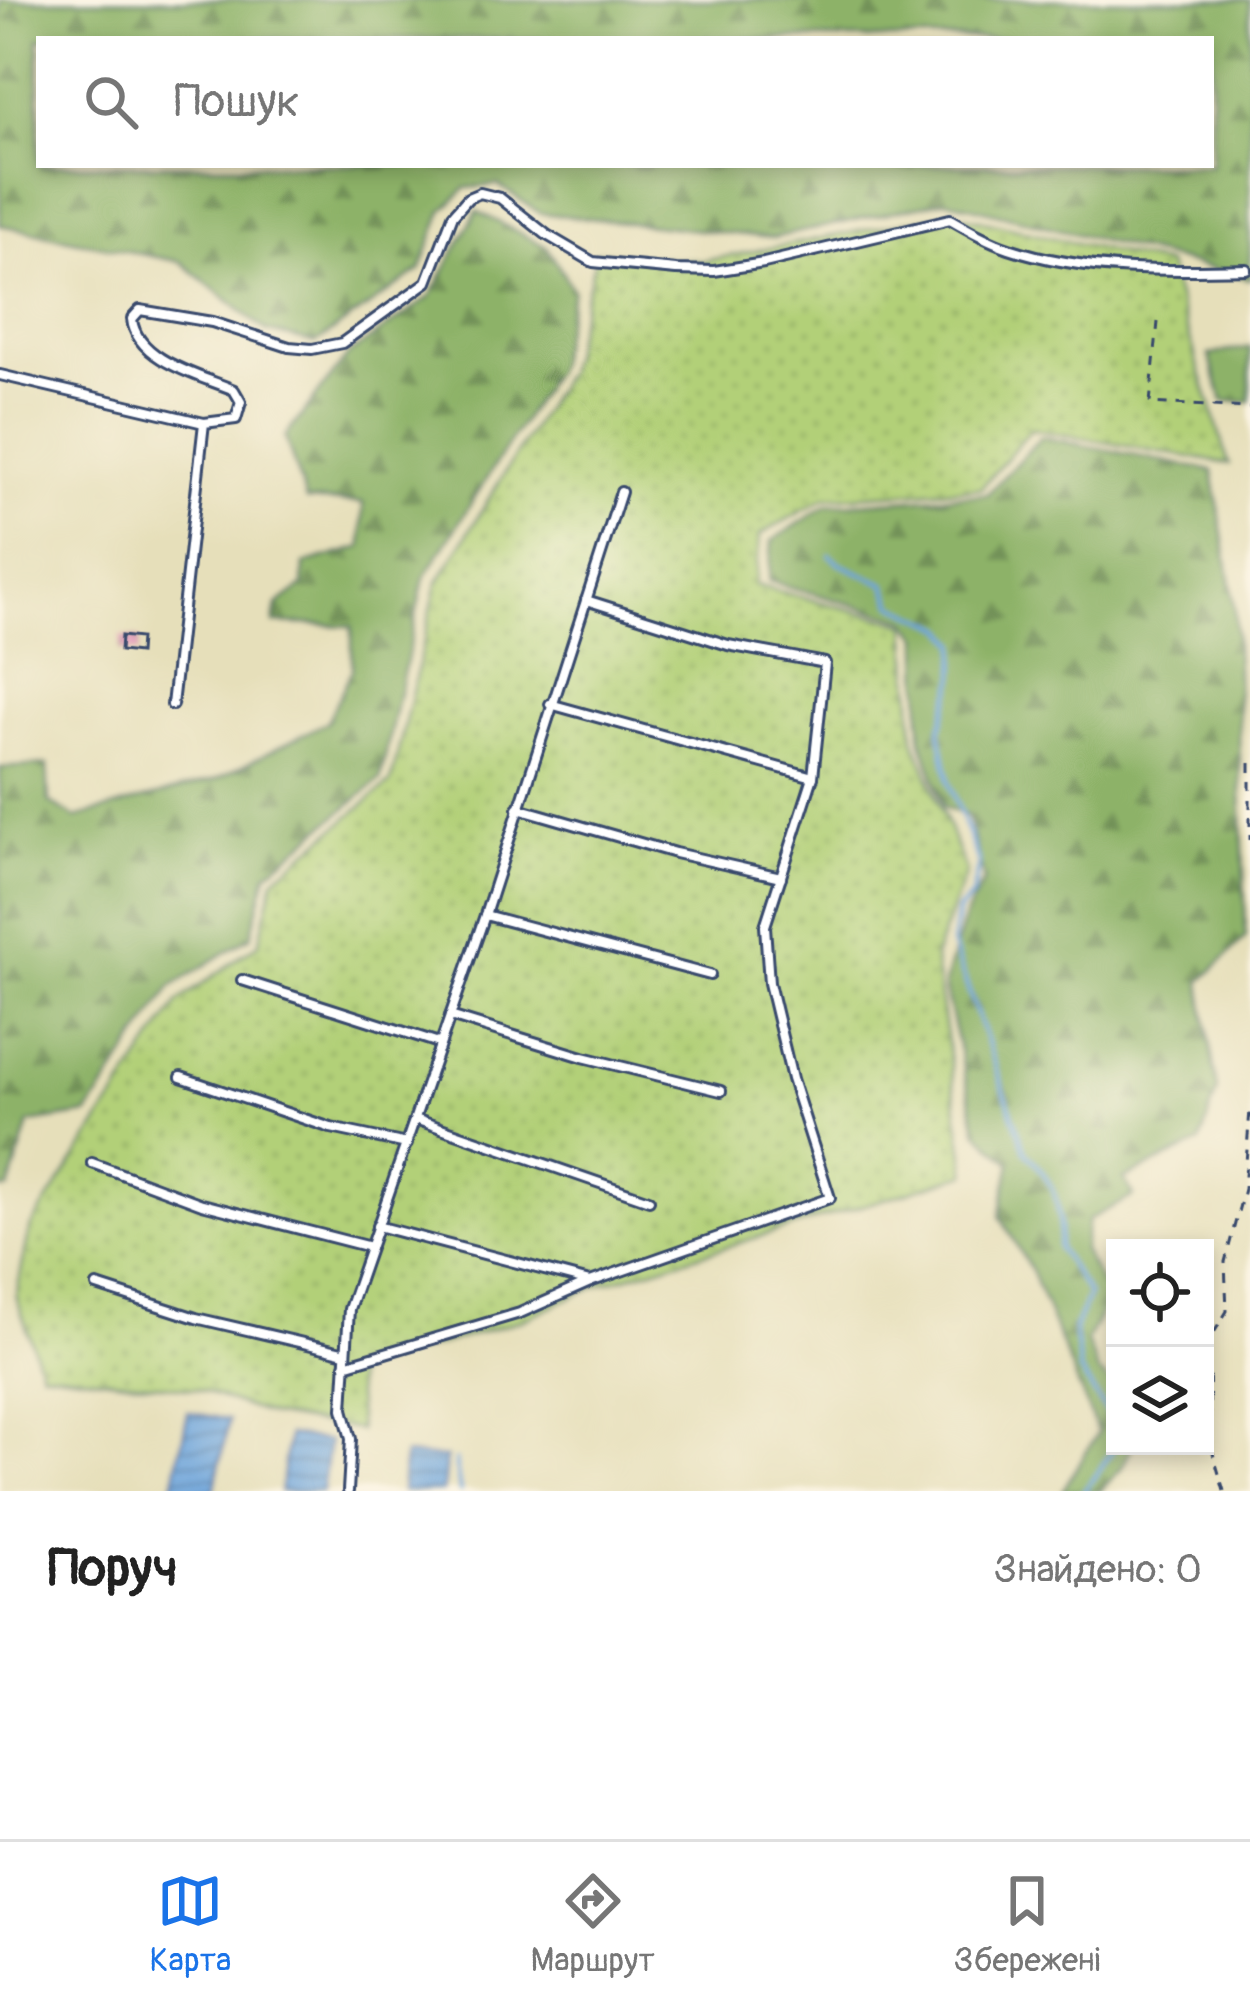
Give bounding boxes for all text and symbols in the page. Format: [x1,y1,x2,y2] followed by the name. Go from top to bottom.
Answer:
[36,36,1214,168] search box
[78,69,144,135] icon: search
[174,74,299,130] text: Пошук
[1106,1239,1214,1455] map controls
[1106,1239,1214,1347] button: locate
[1106,1347,1214,1455] button: layers
[48,1537,178,1601] text: Поруч
[994,1545,1202,1594] text: Знайдено: 0
[150,1868,231,1981] tab: Карта
[530,1868,655,1981] tab: Маршрут
[954,1868,1100,1981] tab: Збережені

